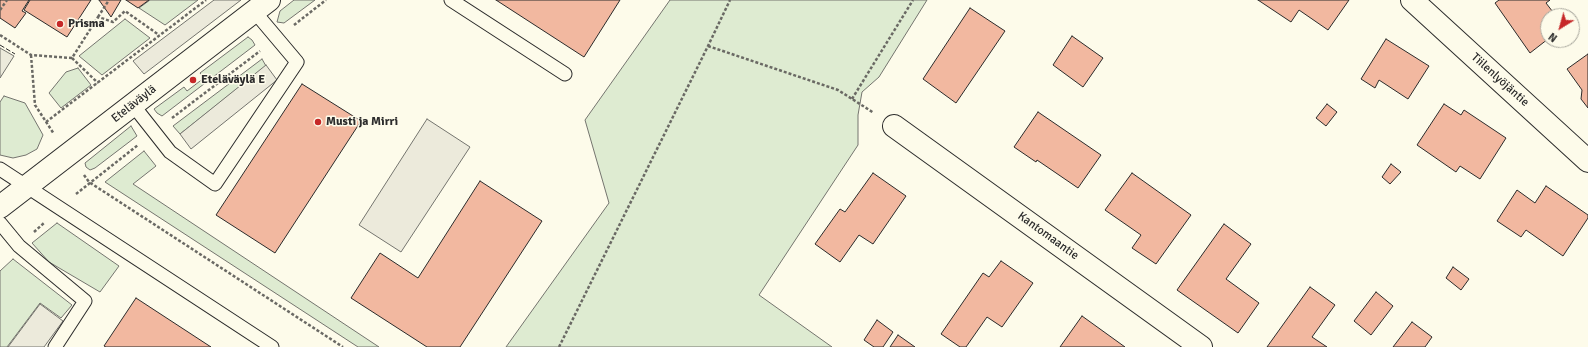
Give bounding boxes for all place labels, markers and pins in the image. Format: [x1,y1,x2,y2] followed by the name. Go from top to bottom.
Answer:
[68,17,105,31] place label: Prisma
[55,19,65,29] marker: Prisma
[201,73,265,87] place label: Eteläväylä E
[188,75,198,85] marker: Eteläväylä E
[326,115,398,129] place label: Musti ja Mirri
[313,117,323,127] marker: Musti ja Mirri

